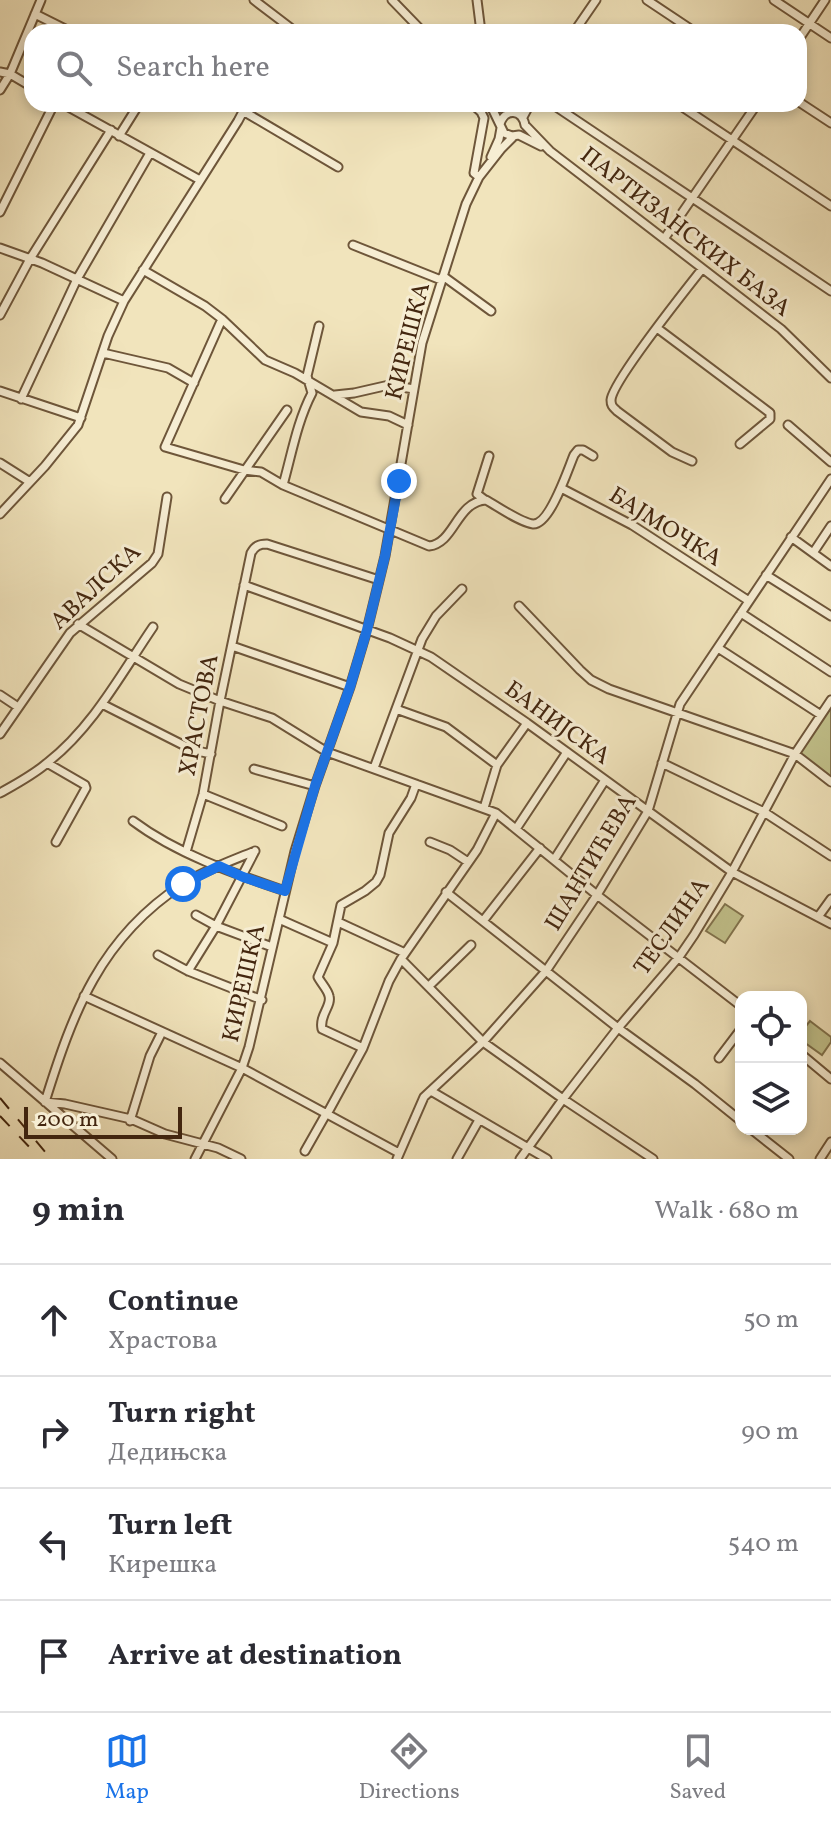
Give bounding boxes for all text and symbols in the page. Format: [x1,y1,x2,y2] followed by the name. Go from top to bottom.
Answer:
[24,24,807,112] search box
[52,46,96,90] icon: search
[116,47,270,89] text: Search here
[572,139,797,326] street label: ПАРТИЗАНСКИХ БАЗА
[378,279,440,404] street label: КИРЕШКА
[381,463,417,499] route end
[602,479,728,576] street label: БАЈМОЧКА
[43,536,149,638] street label: АВАЛСКА
[172,652,228,779] street label: ХРАСТОВА
[497,673,617,774] street label: БАНИЈСКА
[537,788,646,938] street label: ШАНТИЋЕВА
[165,866,201,902] route start
[627,871,719,983] street label: ТЕСЛИНА
[215,921,275,1046] street label: КИРЕШКА
[735,991,807,1135] map controls
[735,991,807,1063] button: locate
[735,1063,807,1135] button: layers
[24,1103,182,1139] scale bar
[36,1105,98,1136] text: 200 m
[32,1188,125,1235] text: 9 min
[654,1193,799,1229] text: Walk · 680 m
[108,1281,239,1323] text: Continue
[32,1298,76,1342] icon: ahead
[743,1302,799,1338] text: 50 m
[108,1323,218,1359] text: Храстова
[108,1393,256,1435] text: Turn right
[32,1410,76,1454] icon: right
[741,1414,799,1450] text: 90 m
[108,1435,228,1471] text: Дедињска
[108,1505,232,1547] text: Turn left
[32,1522,76,1566] icon: left
[728,1526,799,1562] text: 540 m
[108,1547,217,1583] text: Кирешка
[32,1634,76,1678] icon: arrive
[108,1635,402,1677] text: Arrive at destination
[105,1729,149,1808] tab: Map
[359,1729,460,1808] tab: Directions
[669,1729,726,1808] tab: Saved

